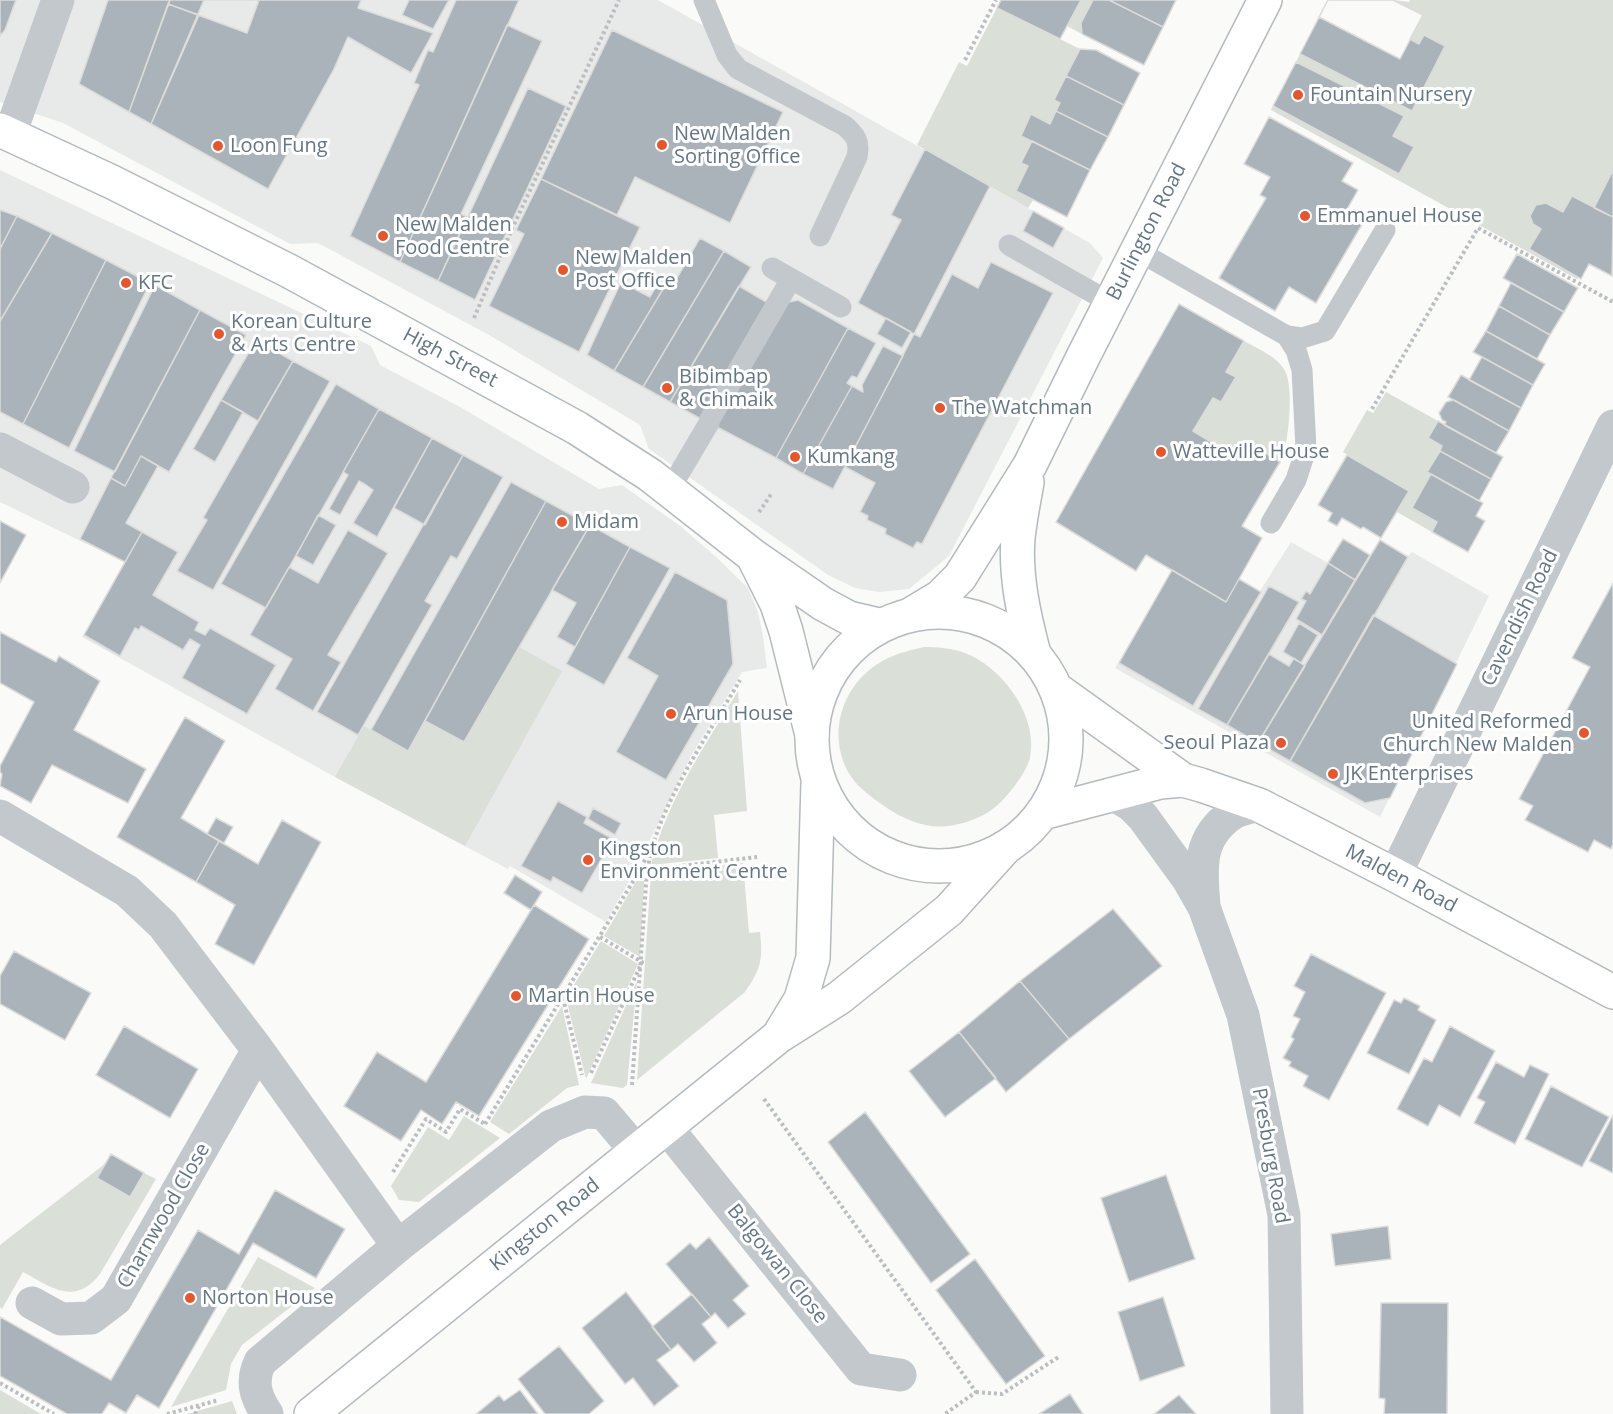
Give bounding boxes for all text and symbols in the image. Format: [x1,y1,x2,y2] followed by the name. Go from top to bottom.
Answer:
[1310,83,1472,107] place label: Fountain Nursery
[1291,88,1305,102] marker: Fountain Nursery
[674,122,801,169] place label: New Malden Sorting Office
[230,134,328,158] place label: Loon Fung
[655,138,669,152] marker: New Malden Sorting Office
[211,139,225,153] marker: Loon Fung
[1102,159,1192,305] street label: Burlington Road
[1317,204,1482,228] place label: Emmanuel House
[1298,209,1312,223] marker: Emmanuel House
[395,213,512,260] place label: New Malden Food Centre
[376,229,390,243] marker: New Malden Food Centre
[575,246,692,293] place label: New Malden Post Office
[556,263,570,277] marker: New Malden Post Office
[138,271,173,295] place label: KFC
[119,276,133,290] marker: KFC
[231,310,372,357] place label: Korean Culture & Arts Centre
[398,323,502,393] street label: High Street
[212,327,226,341] marker: Korean Culture & Arts Centre
[679,365,774,412] place label: Bibimbap & Chimaik
[660,381,674,395] marker: Bibimbap & Chimaik
[952,396,1092,420] place label: The Watchman
[933,401,947,415] marker: The Watchman
[1173,440,1329,464] place label: Watteville House
[807,445,895,469] place label: Kumkang
[1154,445,1168,459] marker: Watteville House
[788,450,802,464] marker: Kumkang
[574,510,639,534] place label: Midam
[555,515,569,529] marker: Midam
[1477,546,1563,690] street label: Cavendish Road
[683,702,793,726] place label: Arun House
[664,707,678,721] marker: Arun House
[1383,710,1572,757] place label: United Reformed Church New Malden
[1577,726,1591,740] marker: United Reformed Church New Malden
[1164,731,1269,755] place label: Seoul Plaza
[1274,736,1288,750] marker: Seoul Plaza
[1345,762,1473,786] place label: JK Enterprises
[1326,767,1340,781] marker: JK Enterprises
[600,837,788,884] place label: Kingston Environment Centre
[1341,840,1461,918] street label: Malden Road
[581,853,595,867] marker: Kingston Environment Centre
[528,984,655,1008] place label: Martin House
[509,989,523,1003] marker: Martin House
[1246,1086,1294,1226] street label: Presburg Road
[113,1139,215,1293] street label: Charnwood Close
[485,1173,605,1277] street label: Kingston Road
[722,1200,832,1328] street label: Balgowan Close
[202,1286,334,1310] place label: Norton House
[183,1291,197,1305] marker: Norton House

